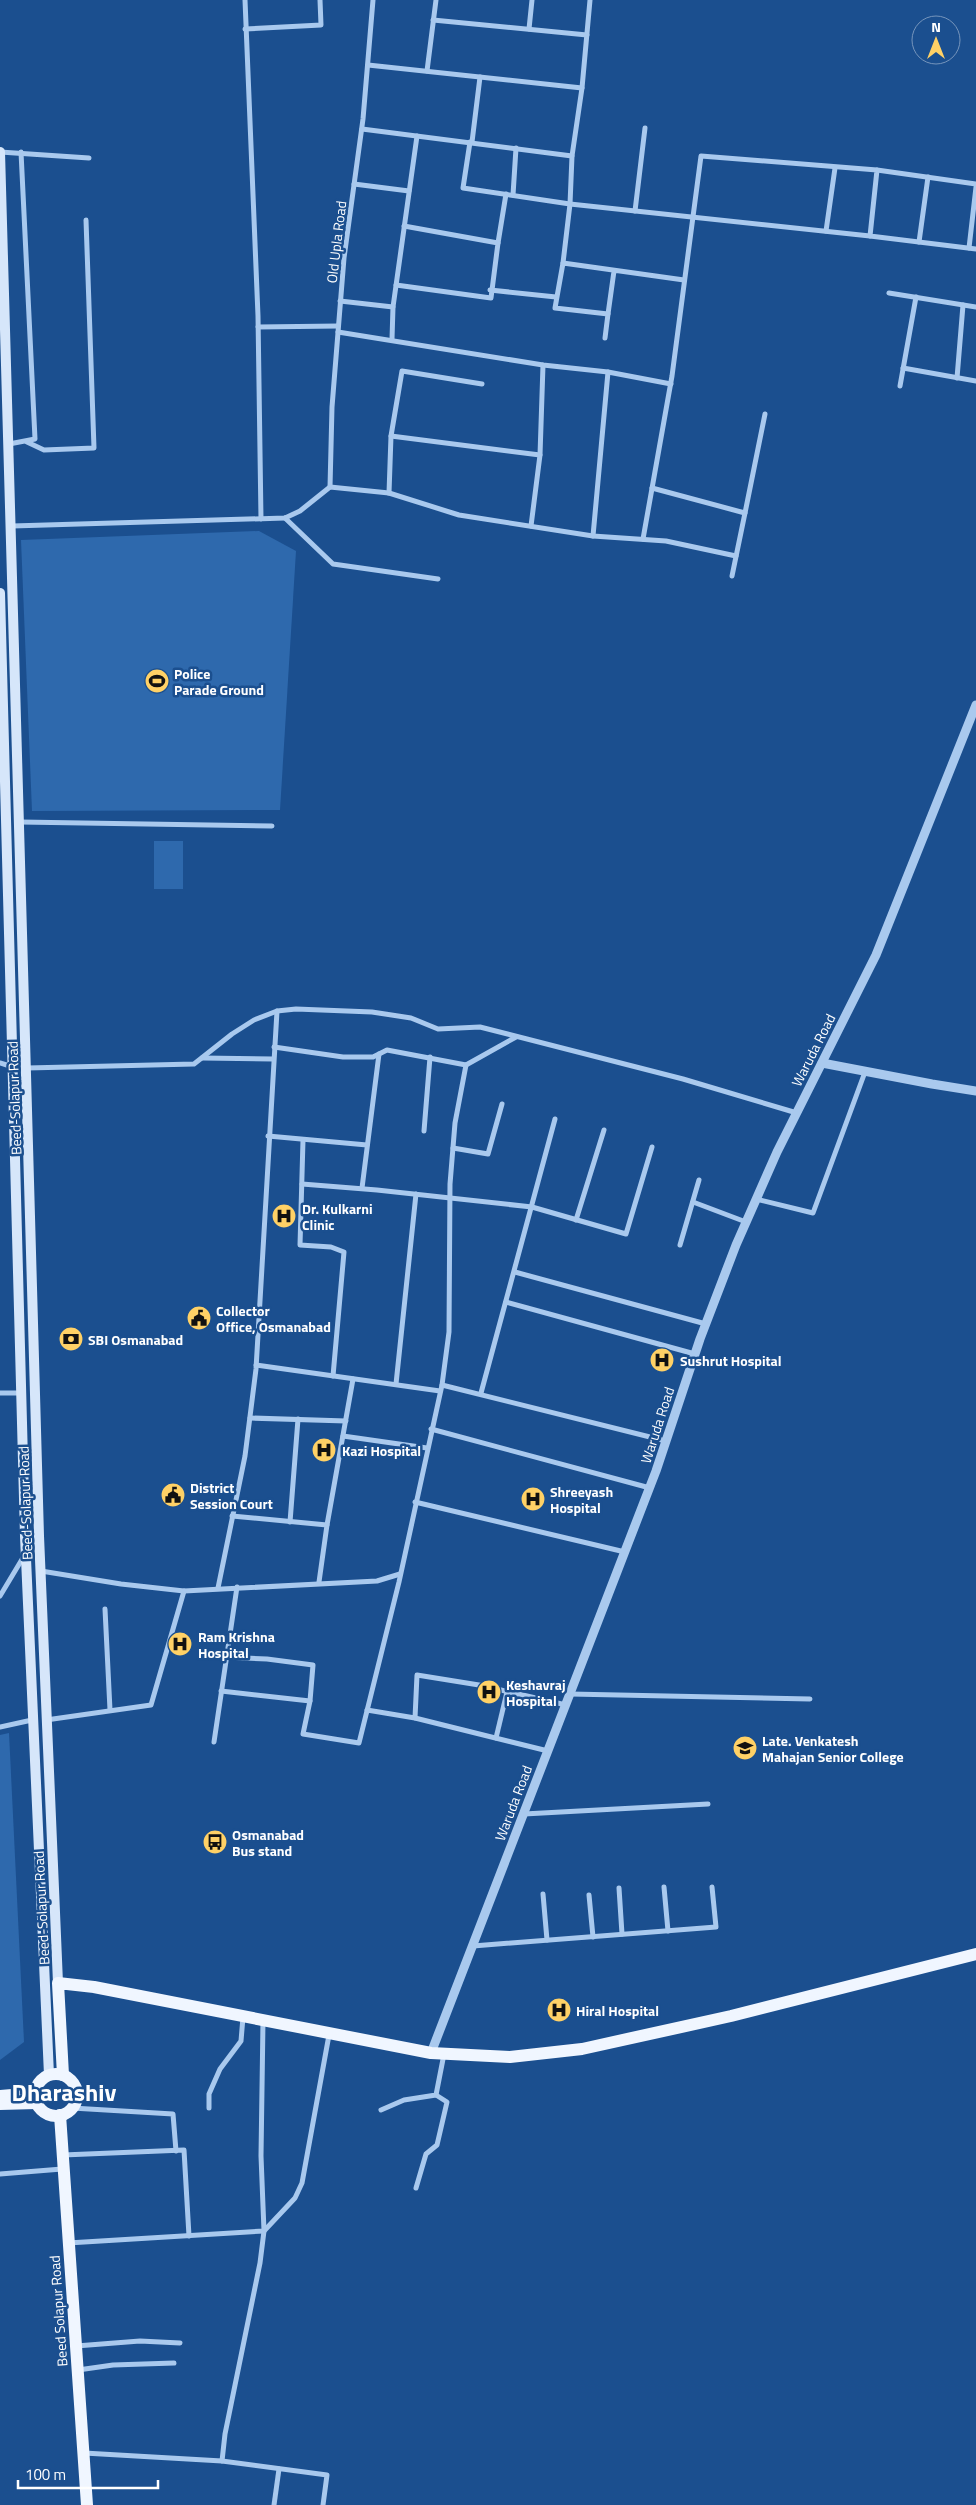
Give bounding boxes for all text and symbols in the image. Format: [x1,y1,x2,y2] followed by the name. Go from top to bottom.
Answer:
[911,15,961,65] north arrow
[931,16,941,37] text: N
[321,200,351,284] street label: Old Upla Road
[174,663,264,700] place label: Police Parade Ground
[144,668,170,694] sports icon: Police Parade Ground
[786,1010,840,1090] street label: Waruda Road
[2,1041,26,1155] street label: Beed-Solapur Road
[302,1198,373,1235] place label: Dr. Kulkarni Clinic
[271,1203,297,1229] hospital icon: Dr. Kulkarni Clinic
[216,1300,331,1337] place label: Collector Office, Osmanabad
[186,1305,212,1331] public building icon: Collector Office, Osmanabad
[58,1326,84,1352] bank icon: SBI Osmanabad
[88,1329,183,1350] place label: SBI Osmanabad
[649,1347,675,1373] hospital icon: Sushrut Hospital
[680,1350,782,1371] place label: Sushrut Hospital
[635,1384,679,1466] street label: Waruda Road
[311,1437,337,1463] hospital icon: Kazi Hospital
[342,1440,421,1461] place label: Kazi Hospital
[13,1446,37,1560] street label: Beed-Solapur Road
[190,1477,273,1514] place label: District Session Court
[550,1481,613,1518] place label: Shreeyash Hospital
[160,1482,186,1508] public building icon: District Session Court
[520,1486,546,1512] hospital icon: Shreeyash Hospital
[198,1626,275,1663] place label: Ram Krishna Hospital
[167,1631,193,1657] hospital icon: Ram Krishna Hospital
[506,1674,566,1711] place label: Keshavraj Hospital
[476,1679,502,1705] hospital icon: Keshavraj Hospital
[762,1730,904,1767] place label: Late. Venkatesh Mahajan Senior College
[732,1735,758,1761] school or university icon: Late. Venkatesh Mahajan Senior College
[489,1762,537,1844] street label: Waruda Road
[232,1824,304,1861] place label: Osmanabad Bus stand
[202,1829,228,1855] bus stop icon: Osmanabad Bus stand
[28,1850,54,1966] street label: Beed-Solapur Road
[546,1997,572,2023] hospital icon: Hiral Hospital
[576,2000,659,2021] place label: Hiral Hospital
[12,2074,116,2110] district label: Dharashiv
[44,2255,72,2367] street label: Beed Solapur Road
[18,2458,158,2490] scale bar
[25,2463,66,2486] text: 100 m

